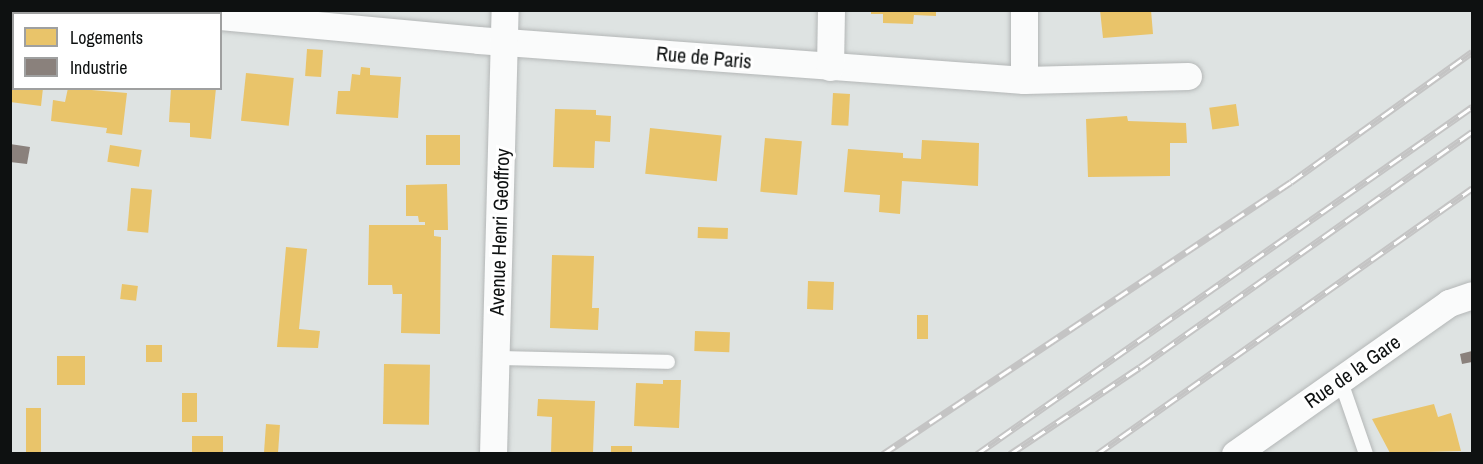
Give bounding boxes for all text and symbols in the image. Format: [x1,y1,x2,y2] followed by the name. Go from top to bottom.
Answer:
[12,12,222,90] legend
[70,25,143,50] text: Logements
[655,41,753,73] street label: Rue de Paris
[70,55,127,80] text: Industrie
[484,148,514,316] street label: Avenue Henri Geoffroy
[1300,329,1404,413] street label: Rue de la Gare

